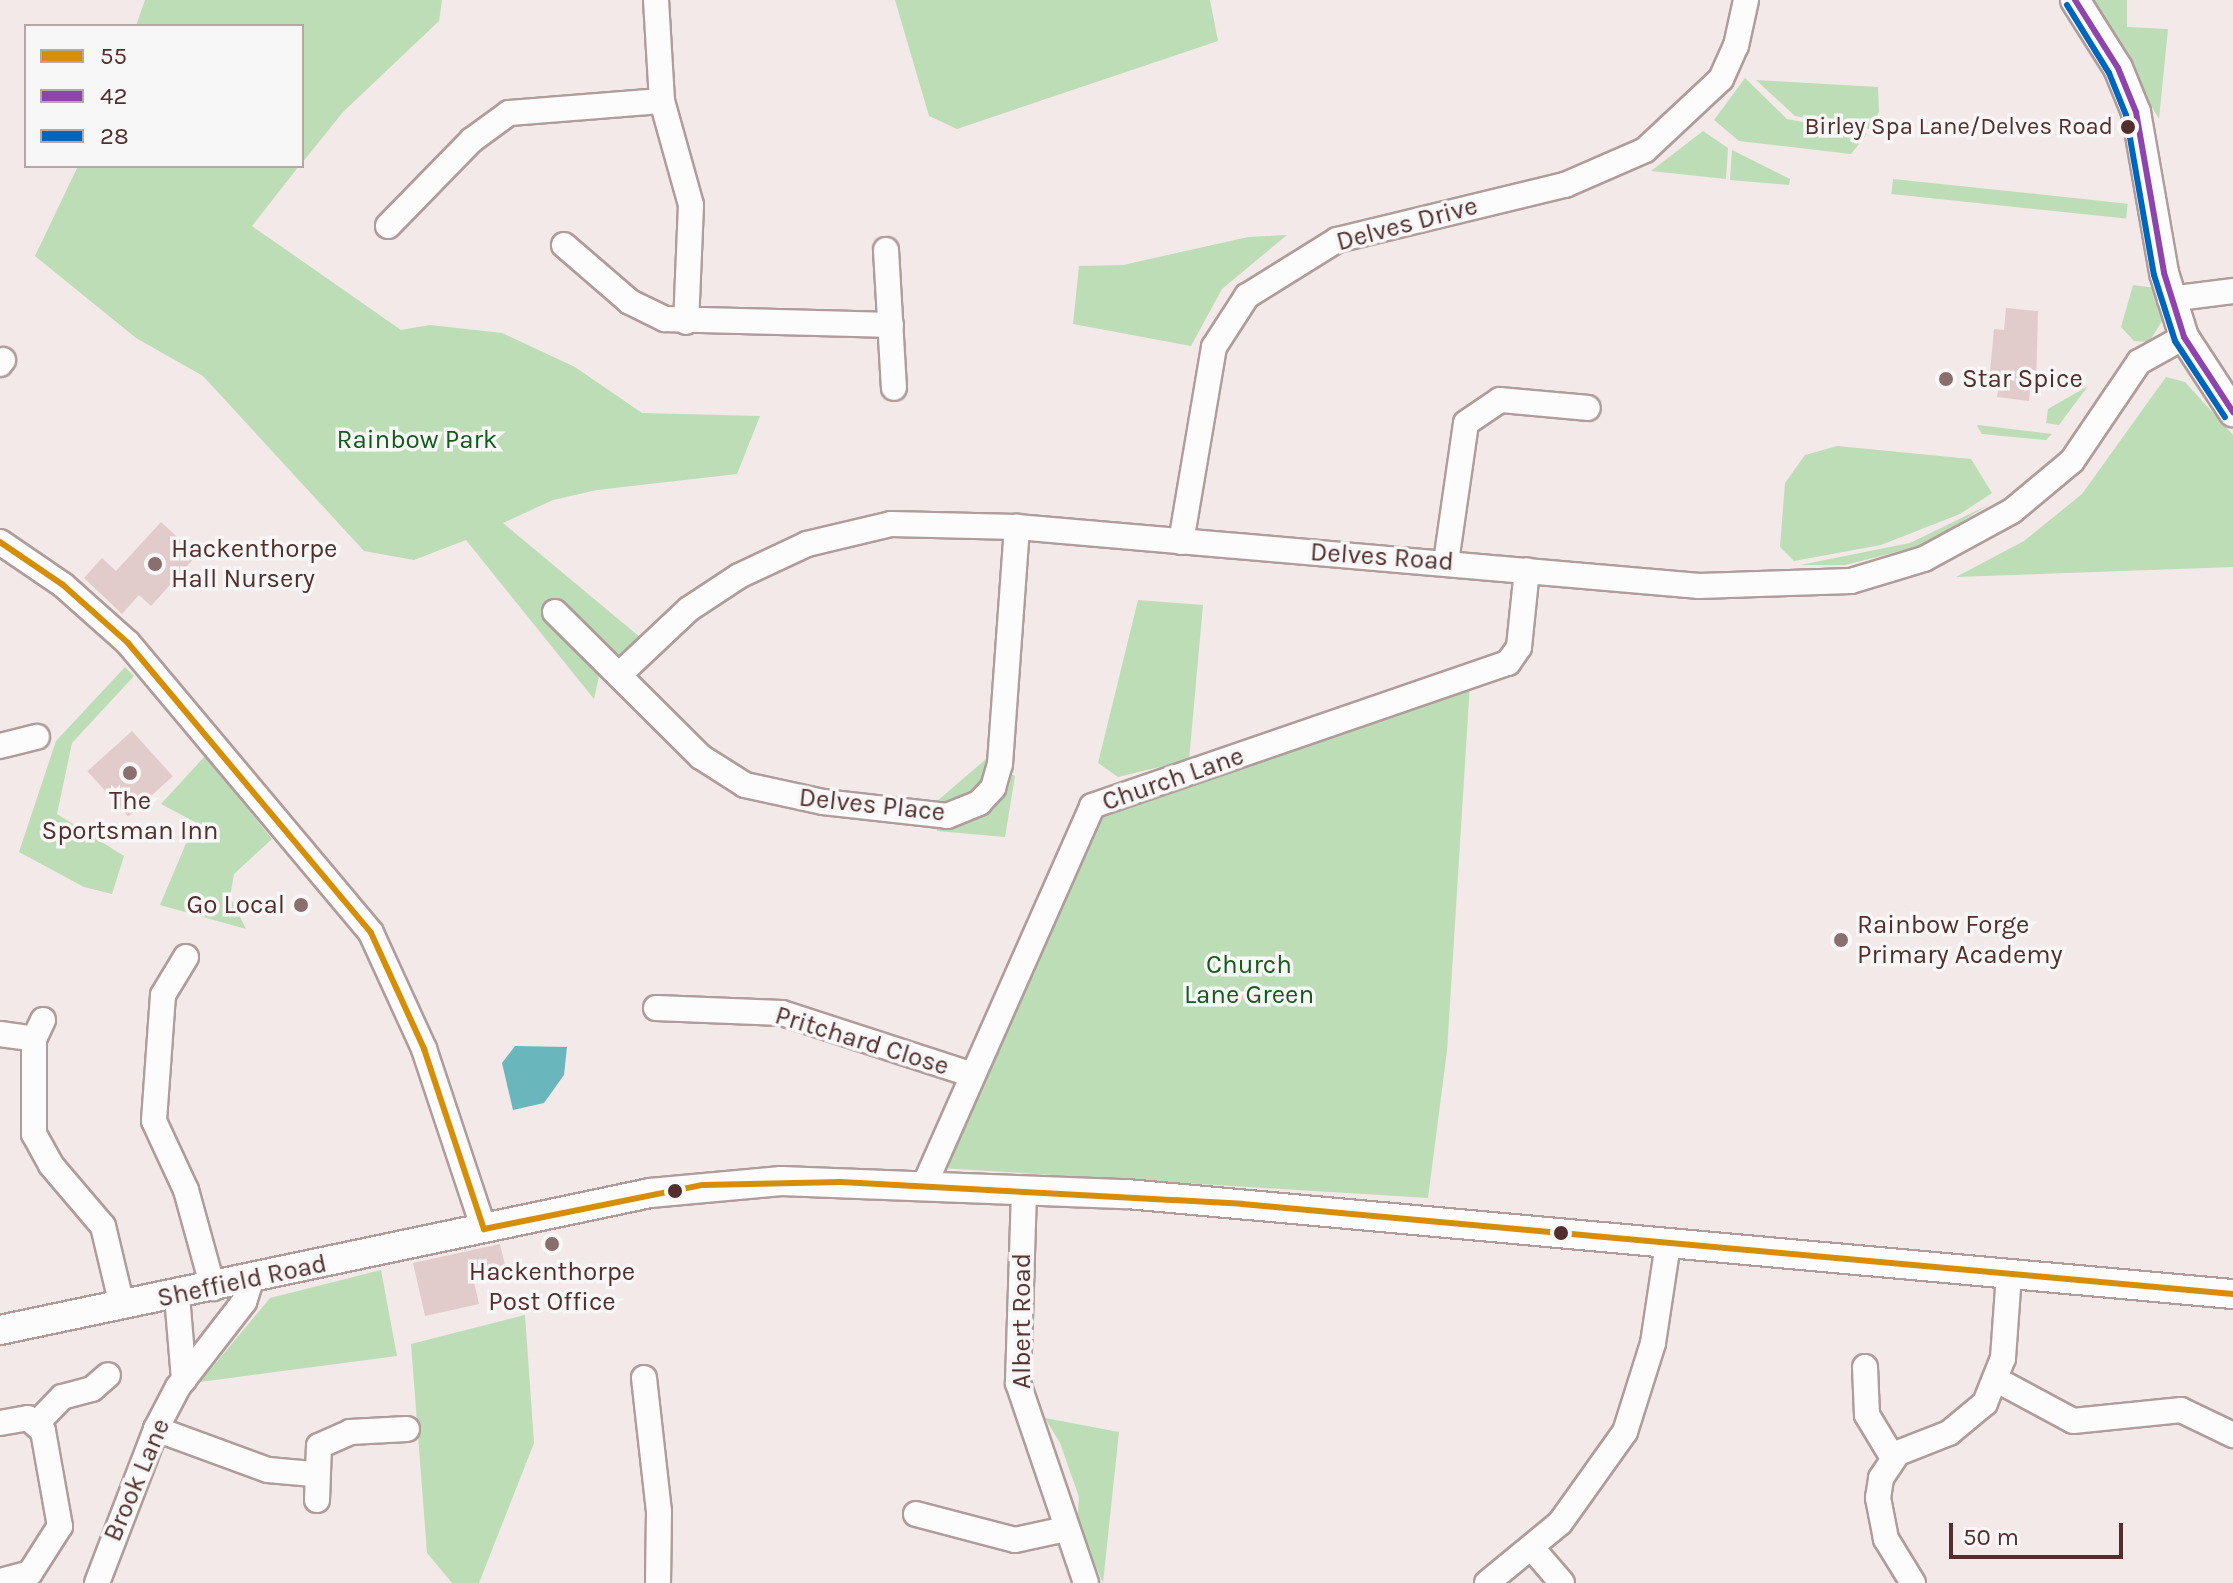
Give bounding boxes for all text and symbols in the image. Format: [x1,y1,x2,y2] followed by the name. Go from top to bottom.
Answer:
[24,24,304,168] legend
[100,42,127,70] text: 55
[100,82,127,110] text: 42
[1804,113,2113,141] place label: Birley Spa Lane/Delves Road
[2120,119,2136,135] marker: Birley Spa Lane/Delves Road
[100,122,129,150] text: 28
[1333,190,1481,258] street label: Delves Drive
[1962,363,2083,395] place label: Star Spice
[1937,370,1955,388] marker: Star Spice
[336,424,498,456] park label: Rainbow Park
[171,533,337,594] place label: Hackenthorpe Hall Nursery
[1309,536,1455,578] street label: Delves Road
[146,555,164,573] marker: Hackenthorpe Hall Nursery
[1098,740,1248,818] street label: Church Lane
[121,764,139,782] marker: The Sportsman Inn
[797,782,947,828] street label: Delves Place
[41,785,219,846] place label: The Sportsman Inn
[186,889,285,921] place label: Go Local
[292,896,310,914] marker: Go Local
[1857,909,2063,970] place label: Rainbow Forge Primary Academy
[1832,931,1850,949] marker: Rainbow Forge Primary Academy
[1184,949,1314,1010] park label: Church Lane Green
[771,1000,953,1082] street label: Pritchard Close
[667,1183,683,1199] unlabelled marker
[1553,1225,1569,1241] unlabelled marker
[543,1235,561,1253] marker: Hackenthorpe Post Office
[154,1248,330,1314] street label: Sheffield Road
[1006,1253,1038,1389] street label: Albert Road
[469,1256,635,1318] place label: Hackenthorpe Post Office
[97,1414,177,1546] street label: Brook Lane
[1953,1507,2127,1557] scale bar
[1963,1523,2019,1551] text: 50 m

